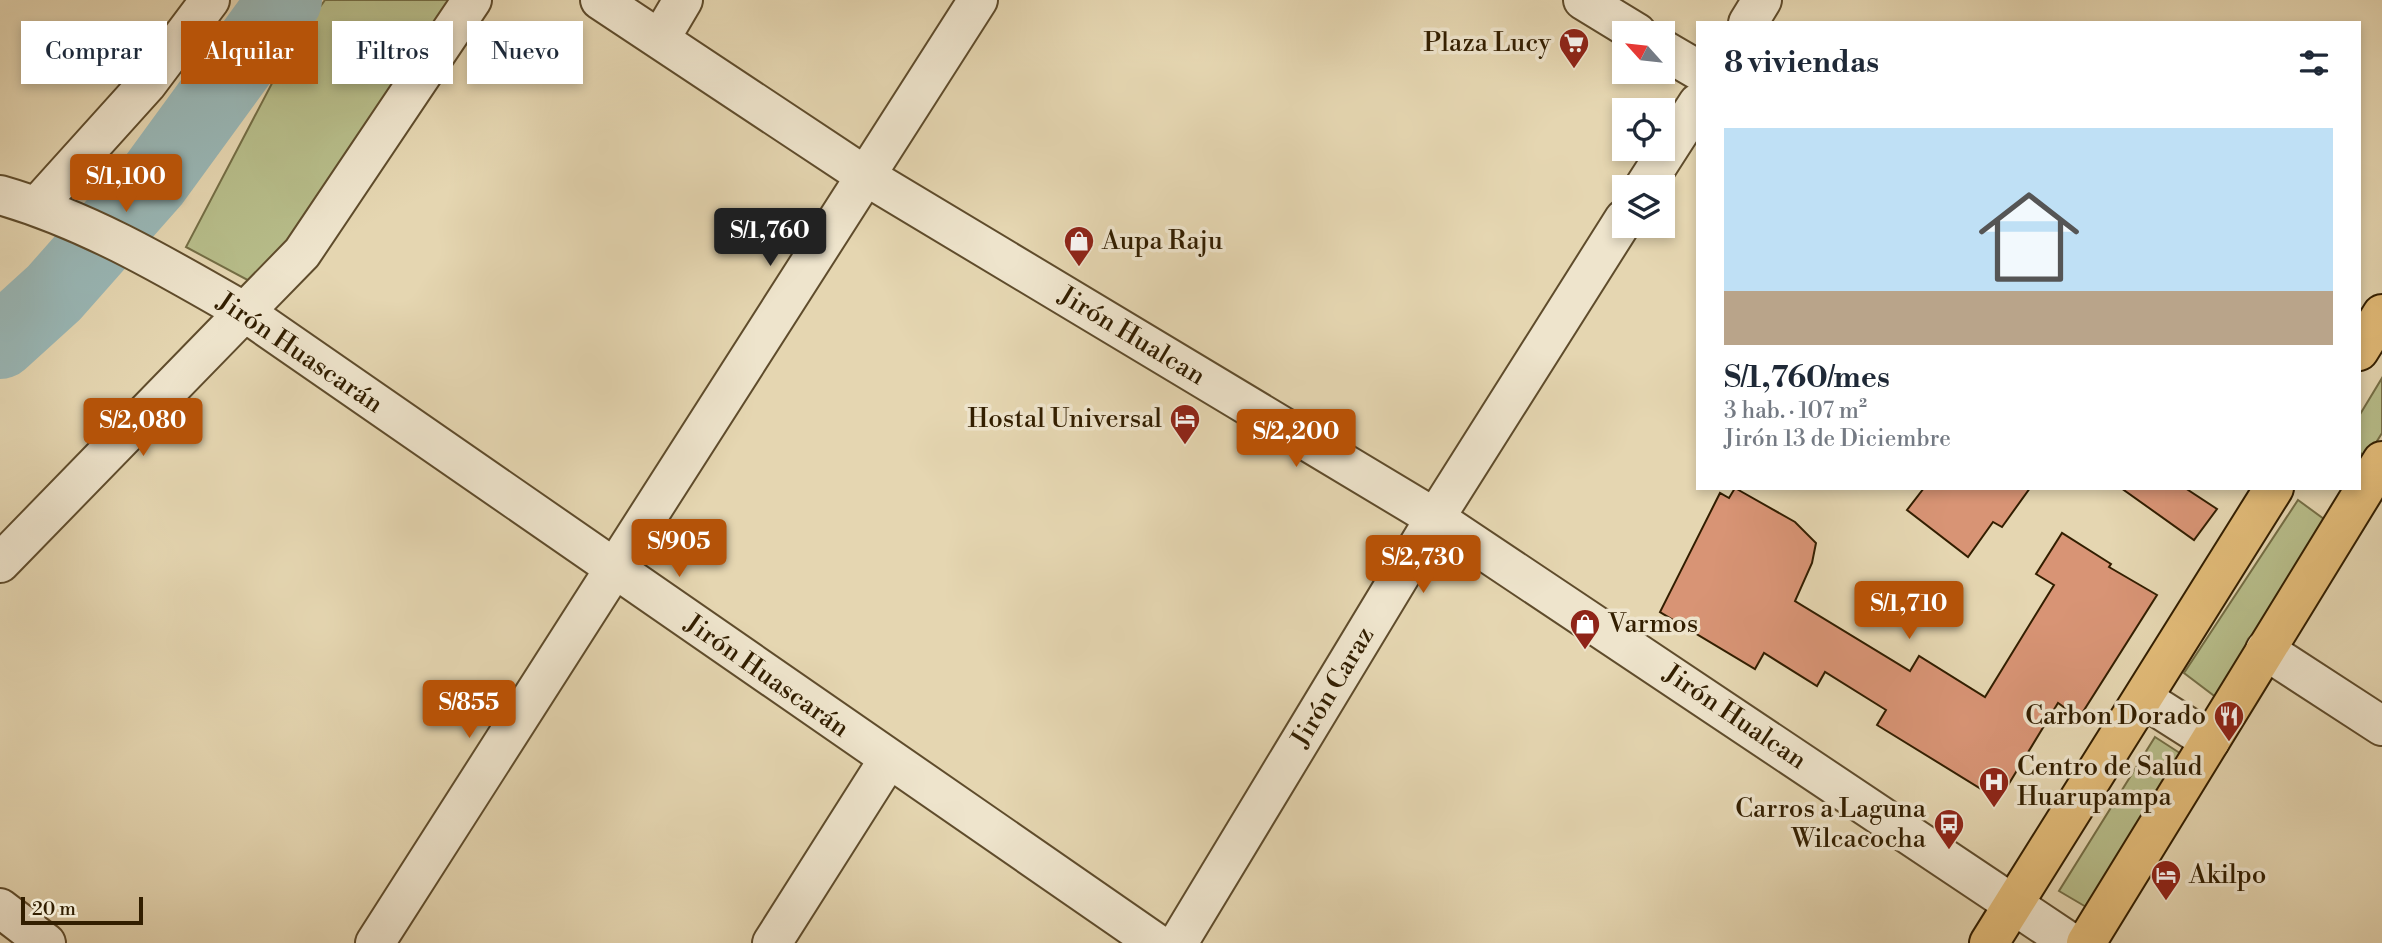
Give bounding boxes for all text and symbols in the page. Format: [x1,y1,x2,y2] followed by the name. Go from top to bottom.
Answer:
[21,21,167,84] chip: Comprar
[181,21,318,84] chip: Alquilar
[332,21,453,84] chip: Filtros
[467,21,583,84] chip: Nuevo
[1612,21,1675,84] north arrow
[1612,21,1675,238] map controls
[1557,26,1591,70] supermarket icon: Plaza Lucy
[1424,27,1551,59] place label: Plaza Lucy
[1724,44,1879,82] text: 8 viviendas
[2295,44,2333,82] icon: filters
[1612,98,1675,161] button: locate
[61,154,191,214] pin: S/1,100
[86,163,166,191] text: S/1,100
[1966,174,2092,300] icon: home
[1612,175,1675,238] button: layers
[705,208,835,268] pin: S/1,760
[730,217,810,245] text: S/1,760
[1062,224,1096,268] shop icon: Aupa Raju
[1101,225,1223,257] place label: Aupa Raju
[1052,279,1211,392] street label: Jirón Hualcan
[210,285,389,420] street label: Jirón Huascarán
[1724,359,1890,397] text: S/1,760/mes
[1724,397,1867,425] text: 3 hab. · 107 m²
[78,398,208,458] pin: S/2,080
[1168,402,1202,446] hotel icon: Hostal Universal
[967,403,1162,435] place label: Hostal Universal
[99,407,187,435] text: S/2,080
[1231,410,1361,469] pin: S/2,200
[1253,418,1339,446] text: S/2,200
[1724,425,1951,453] text: Jirón 13 de Diciembre
[630,520,728,579] pin: S/905
[648,528,710,556] text: S/905
[1358,536,1488,595] pin: S/2,730
[1382,544,1464,572] text: S/2,730
[1844,582,1974,641] pin: S/1,710
[1870,590,1948,618] text: S/1,710
[678,607,855,745] street label: Jirón Huascarán
[1568,607,1602,651] shop icon: Varmos
[1607,608,1698,640] place label: Varmos
[1284,621,1381,754] street label: Jirón Caraz
[1657,657,1812,776] street label: Jirón Hualcan
[420,680,518,740] pin: S/855
[439,689,499,717] text: S/855
[2212,699,2246,743] restaurant icon: Carbon Dorado
[2025,700,2206,732] place label: Carbon Dorado
[2017,751,2202,813] place label: Centro de Salud Huarupampa
[1977,765,2011,809] hospital icon: Centro de Salud Huarupampa
[1735,793,1927,855] place label: Carros a Laguna Wilcacocha
[1932,807,1966,851] bus stop icon: Carros a Laguna Wilcacocha
[2149,858,2183,902] hotel icon: Akilpo
[2188,859,2266,891] place label: Akilpo
[21,894,144,926] scale bar
[32,897,76,921] text: 20 m

